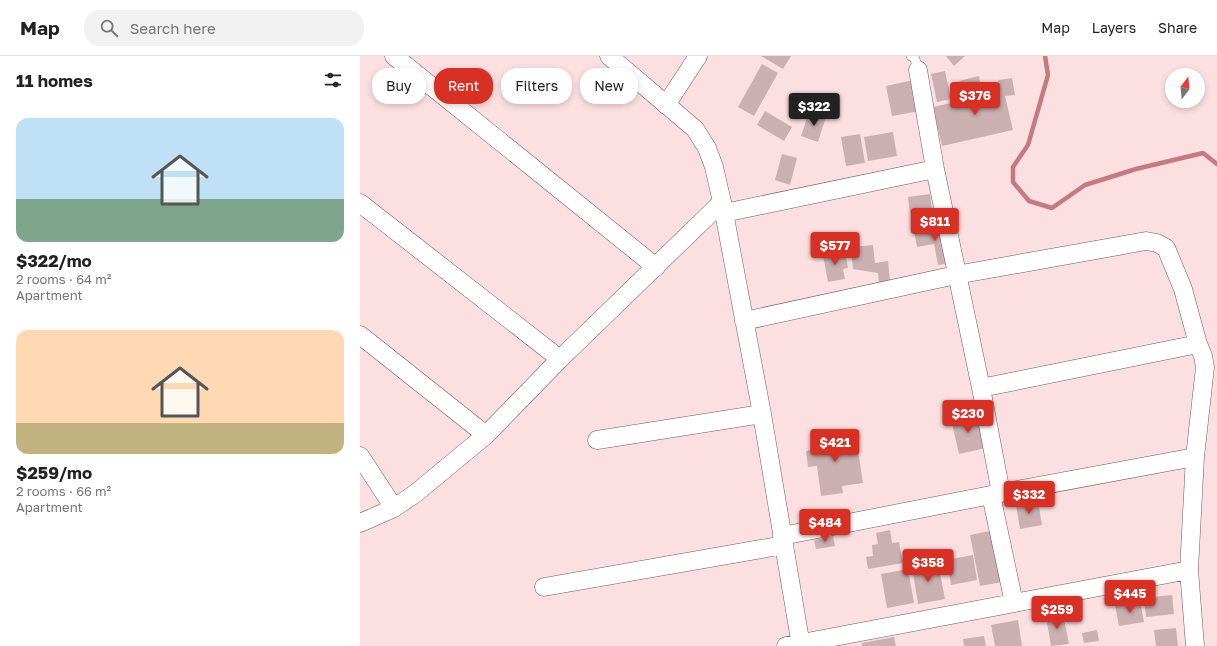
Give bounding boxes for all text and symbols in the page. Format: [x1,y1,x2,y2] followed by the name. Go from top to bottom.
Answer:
[84,10,364,46] search box
[20,16,60,39] text: Map
[98,17,120,39] icon: search
[130,19,216,37] text: Search here
[1041,19,1070,36] text: Map
[1092,19,1136,36] text: Layers
[1158,19,1197,36] text: Share
[372,68,426,104] chip: Buy
[434,68,493,104] chip: Rent
[501,68,572,104] chip: Filters
[580,68,638,104] chip: New
[1165,68,1205,108] north arrow
[1165,68,1205,108] map controls
[322,69,344,91] icon: filters
[16,70,93,91] text: 11 homes
[951,82,999,116] pin: $376
[959,87,991,103] text: $376
[790,93,838,127] pin: $322
[798,98,830,114] text: $322
[144,144,216,216] icon: home
[911,208,959,242] pin: $811
[920,213,950,229] text: $811
[811,232,859,266] pin: $577
[820,237,850,253] text: $577
[16,250,92,271] text: $322/mo
[16,271,111,287] text: 2 rooms · 64 m²
[16,287,83,303] text: Apartment
[144,356,216,428] icon: home
[944,400,992,434] pin: $230
[951,405,985,421] text: $230
[811,429,859,463] pin: $421
[819,434,851,450] text: $421
[16,462,92,483] text: $259/mo
[1005,481,1053,515] pin: $332
[16,483,111,499] text: 2 rooms · 66 m²
[1013,486,1045,502] text: $332
[16,499,83,515] text: Apartment
[801,509,849,543] pin: $484
[808,514,842,530] text: $484
[904,549,952,583] pin: $358
[912,554,944,570] text: $358
[1106,580,1154,614] pin: $445
[1114,585,1146,601] text: $445
[1033,596,1081,630] pin: $259
[1041,601,1073,617] text: $259

